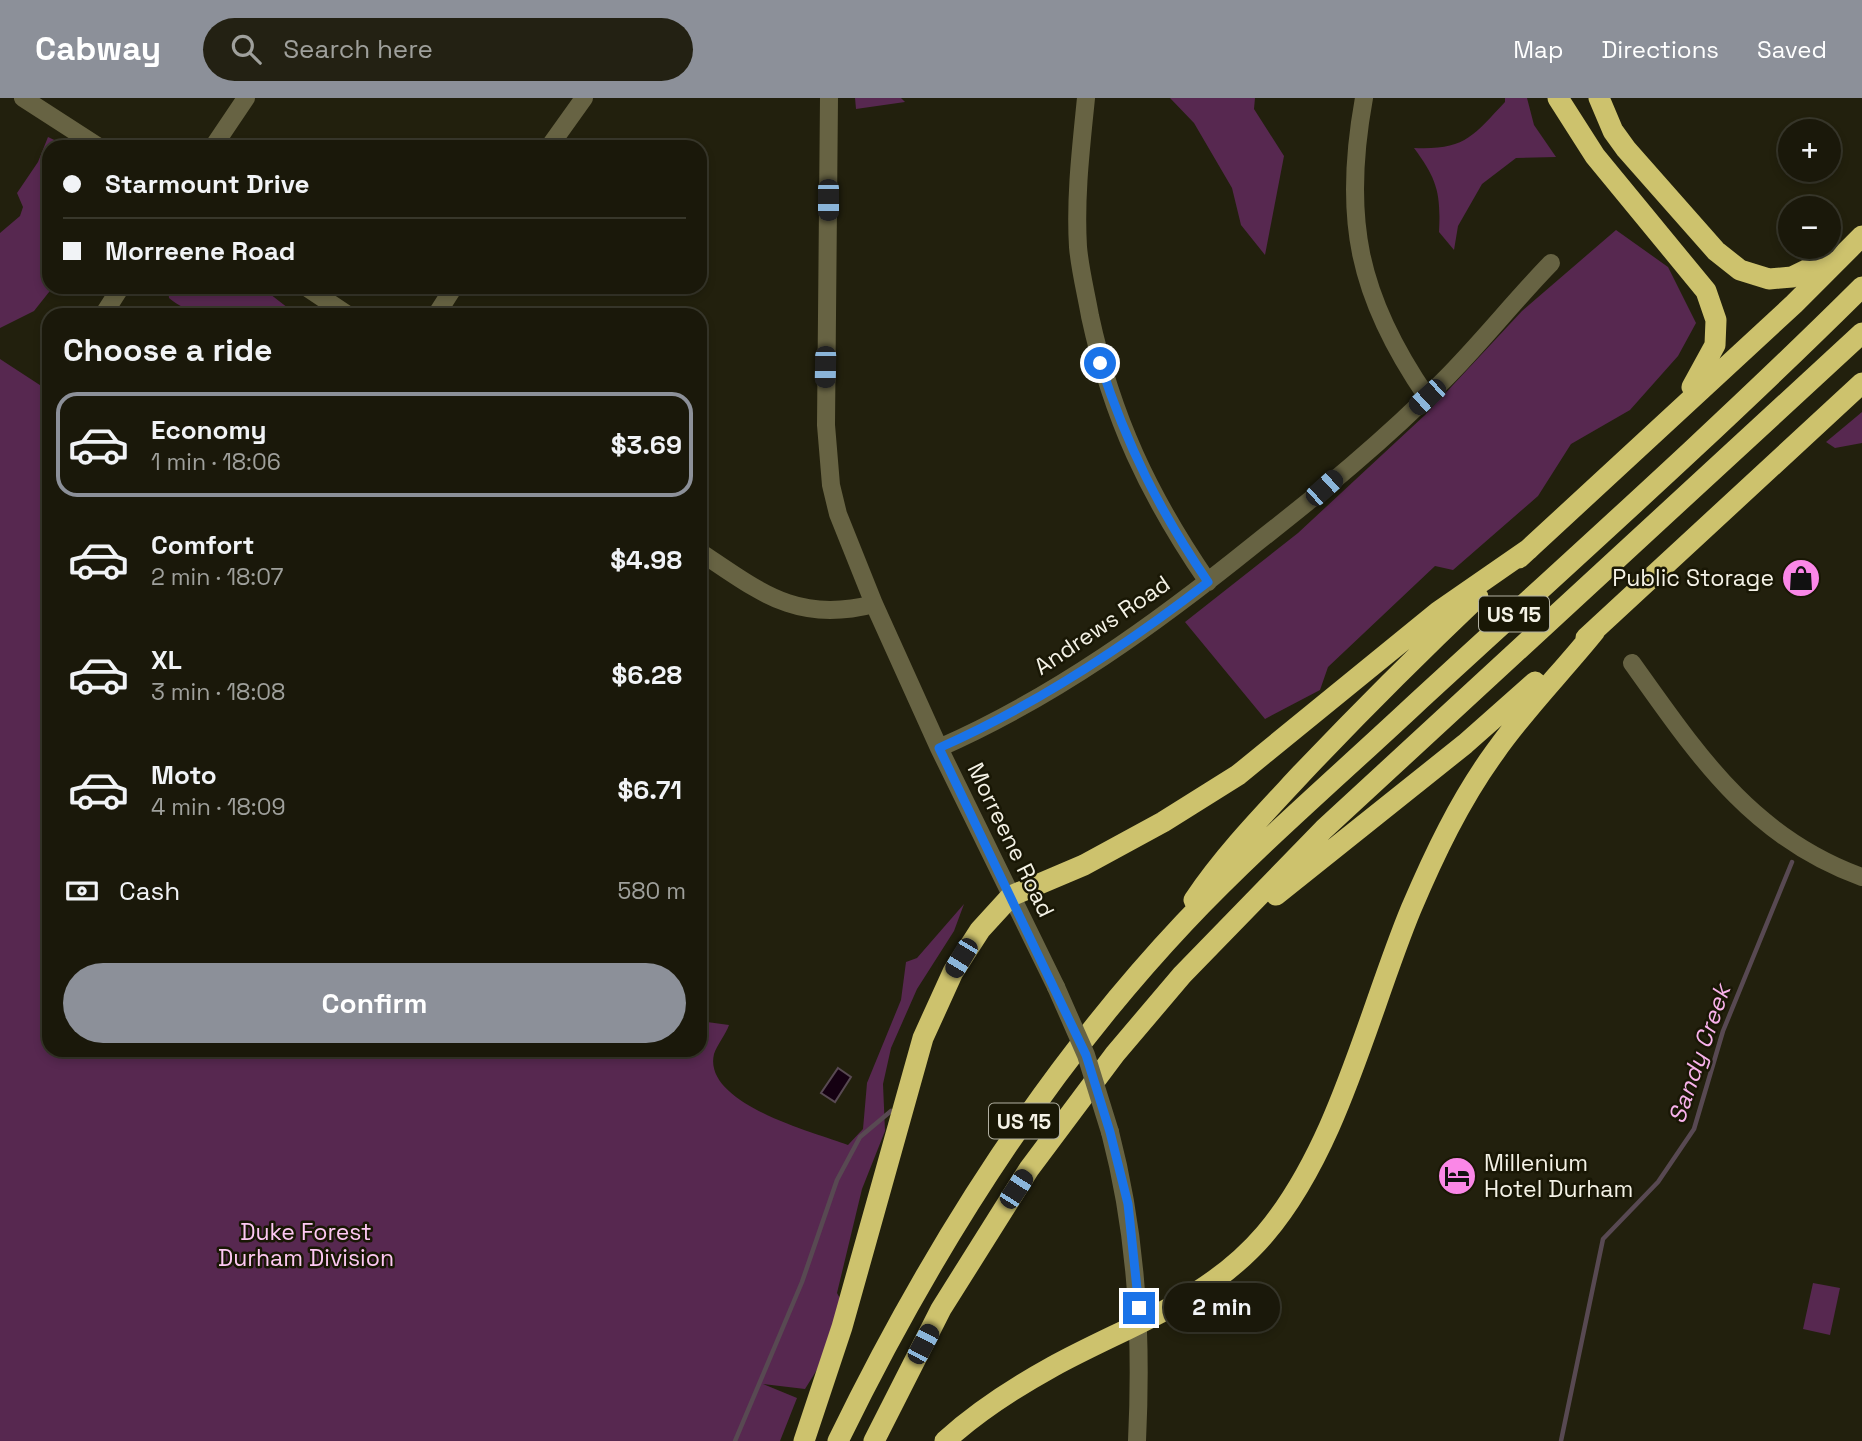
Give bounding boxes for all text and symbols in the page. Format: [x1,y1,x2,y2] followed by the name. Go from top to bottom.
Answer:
[203,18,693,81] search box
[35,28,161,70] text: Cabway
[227,30,265,68] icon: search
[283,32,433,66] text: Search here
[1513,34,1563,65] text: Map
[1601,34,1719,65] text: Directions
[1757,34,1827,65] text: Saved
[1778,119,1841,259] map controls
[1778,119,1841,182] button: +
[105,167,310,201] text: Starmount Drive
[818,179,839,221] car
[1778,196,1841,259] button: −
[105,234,295,268] text: Morreene Road
[63,330,273,370] text: Choose a ride
[815,346,836,388] car
[1084,347,1116,379] route start
[1405,375,1450,419] car
[67,413,130,476] icon: car
[151,413,267,447] text: Economy
[611,428,682,462] text: $3.69
[151,447,281,477] text: 1 min · 18:06
[1302,466,1347,510] car
[67,528,130,591] icon: car
[151,528,254,562] text: Comfort
[610,543,682,577] text: $4.98
[1780,557,1822,599] shop icon: Public Storage
[151,562,283,592] text: 2 min · 18:07
[1612,563,1774,593] place label: Public Storage
[1028,568,1176,682] street label: Andrews Road
[1479,596,1549,632] road number: US 15
[67,643,130,706] icon: car
[151,643,182,677] text: XL
[611,658,682,692] text: $6.28
[151,677,285,707] text: 3 min · 18:08
[67,758,130,821] icon: car
[151,758,217,792] text: Moto
[961,758,1061,922] street label: Morreene Road
[617,773,682,807] text: $6.71
[151,792,286,822] text: 4 min · 18:09
[63,872,101,910] icon: cash
[119,874,180,908] text: Cash
[617,876,686,906] text: 580 m
[942,935,981,981] car
[63,963,686,1043] button: Confirm
[1661,978,1738,1128] water label: Sandy Creek
[989,1104,1059,1138] road number: US 15
[1484,1148,1633,1204] place label: Millenium Hotel Durham
[1436,1155,1478,1197] hotel icon: Millenium Hotel Durham
[996,1166,1037,1212] car
[218,1217,394,1273] park label: Duke Forest Durham Division
[1164,1284,1279,1332] callout: 2 min
[1123,1292,1155,1324] route end
[1192,1292,1252,1322] text: 2 min
[904,1321,943,1367] car

